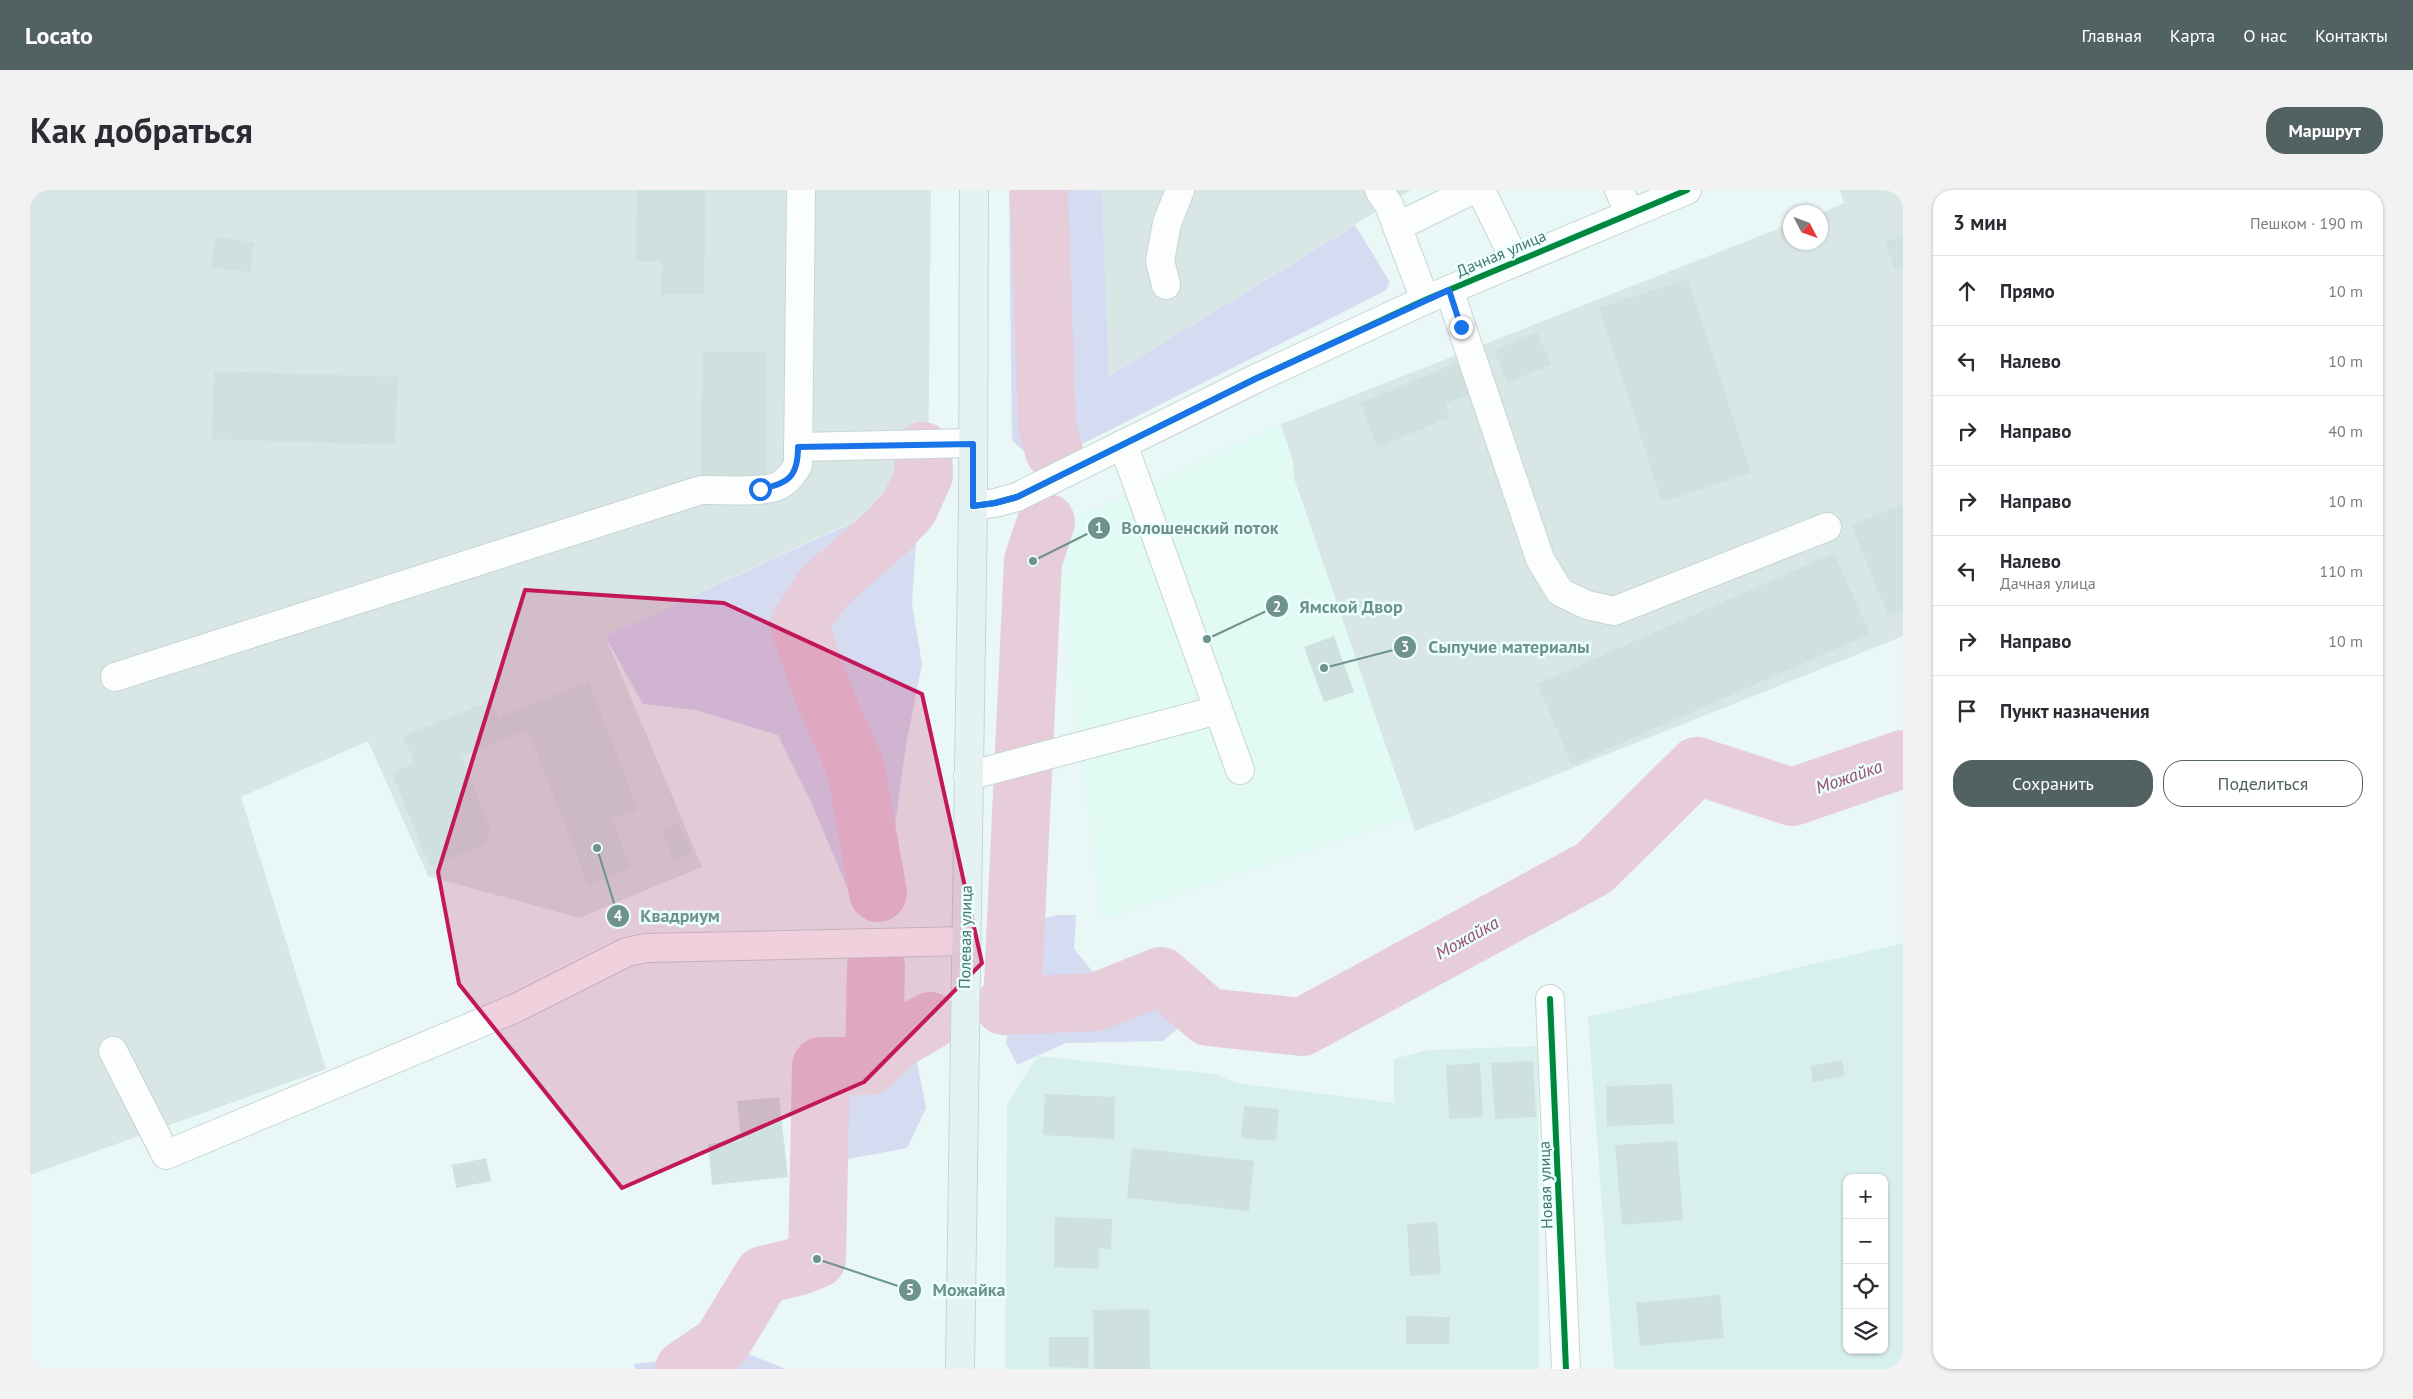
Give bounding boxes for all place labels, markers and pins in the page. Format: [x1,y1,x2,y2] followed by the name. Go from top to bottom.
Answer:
[1086,511,1289,544] callout: Волошенский поток
[1264,590,1413,623] callout: Ямской Двор
[1393,630,1599,663] callout: Сыпучие материалы
[605,900,730,933] callout: Квадриум
[897,1273,1015,1306] callout: Можайка

